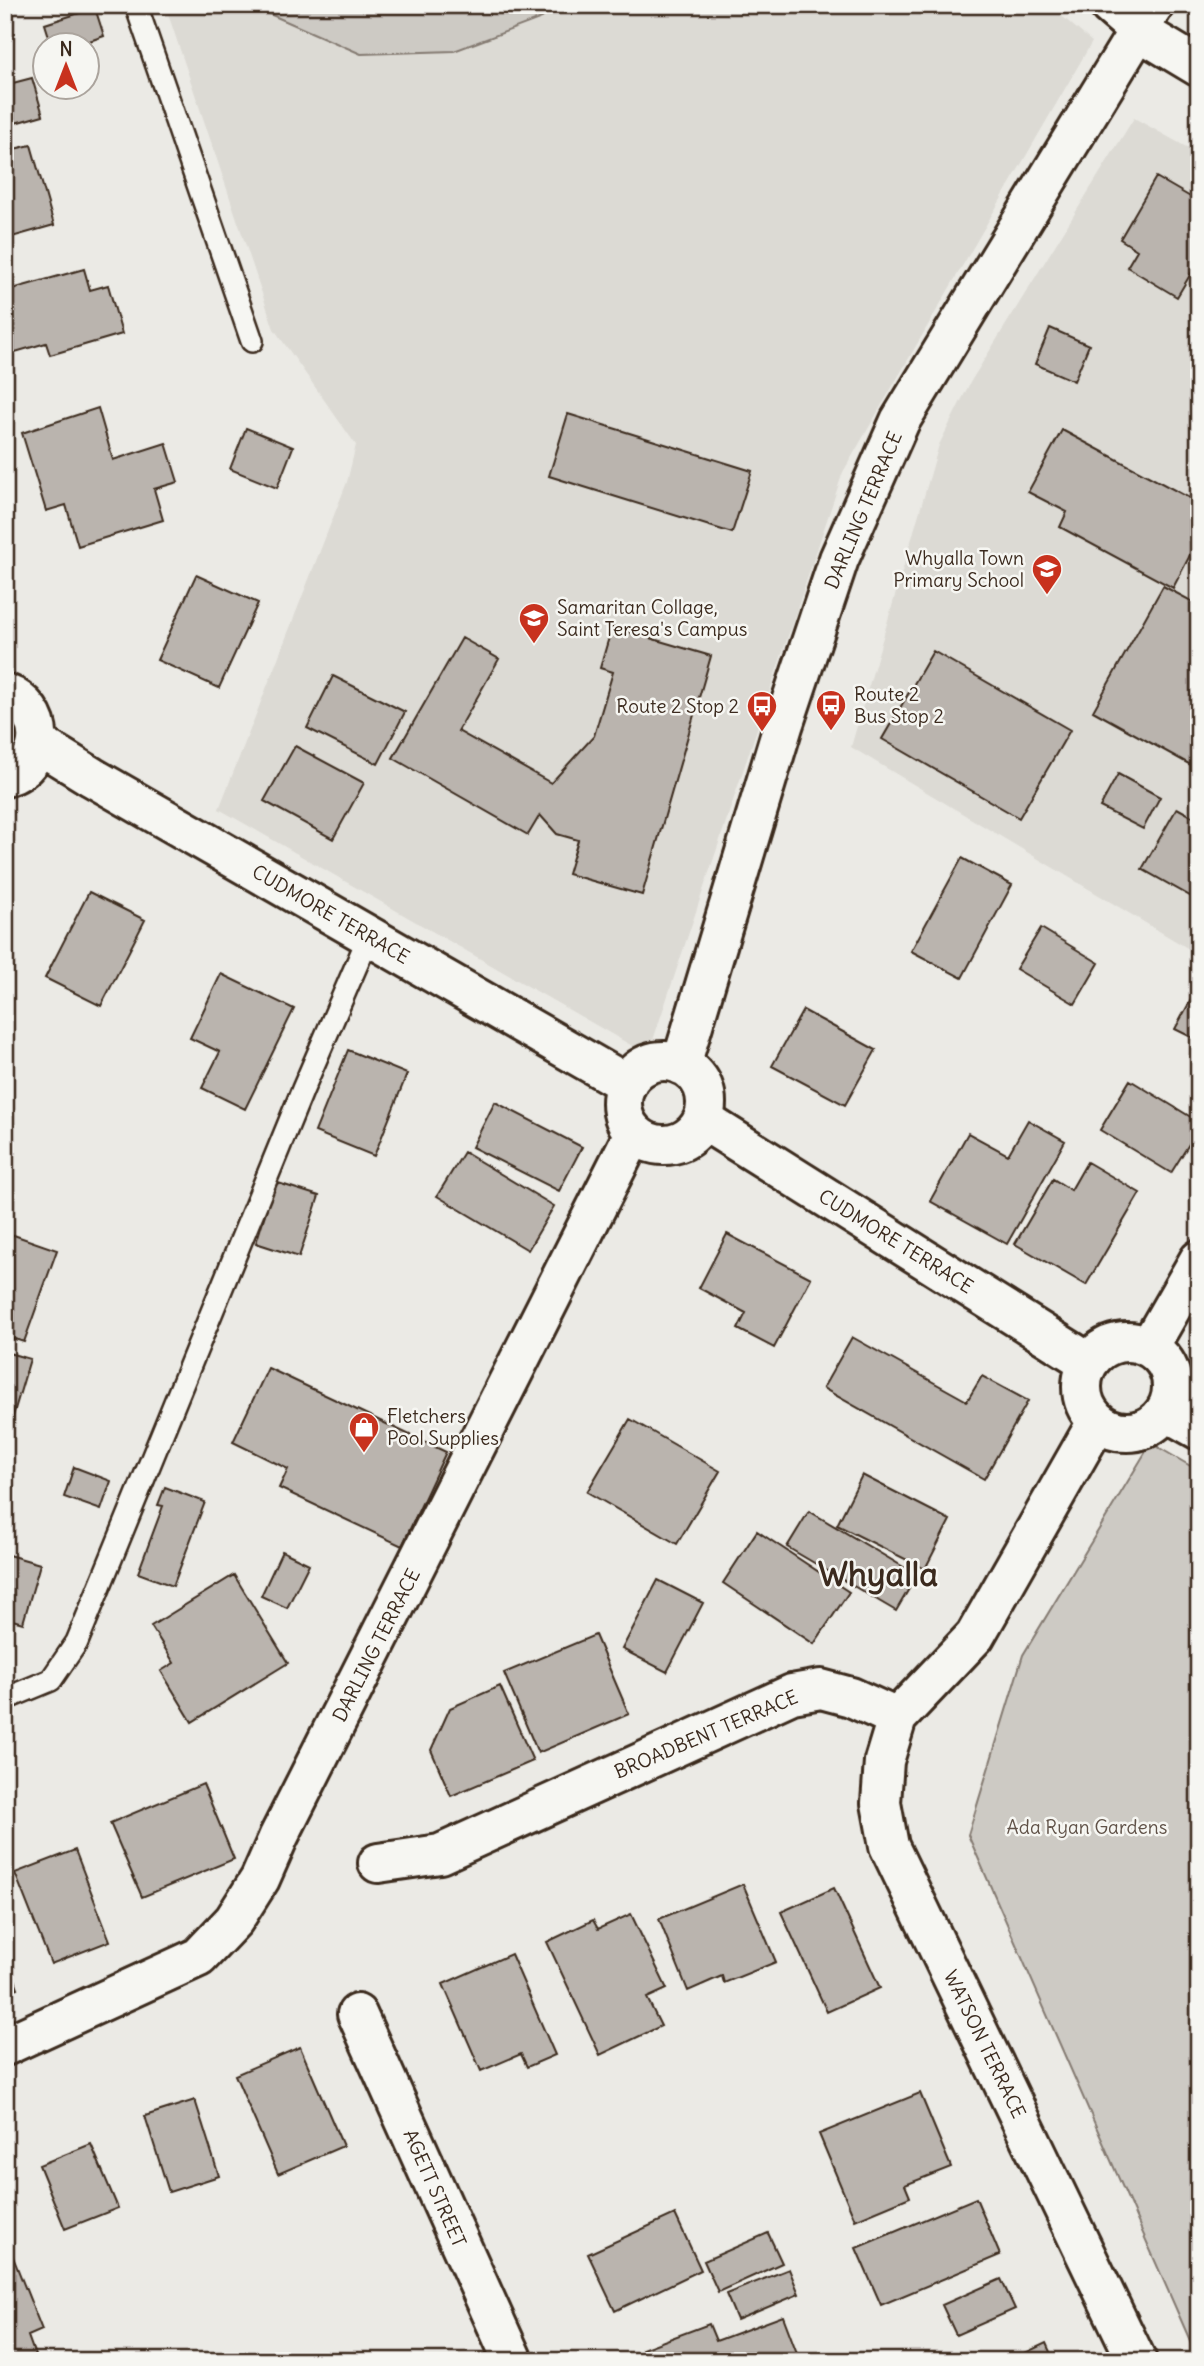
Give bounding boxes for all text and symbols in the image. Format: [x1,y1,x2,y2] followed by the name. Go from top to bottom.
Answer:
[32,32,102,102] north arrow
[59,37,73,61] text: N
[819,428,907,592] street label: DARLING TERRACE
[893,546,1024,592] place label: Whyalla Town Primary School
[1030,552,1064,596] school or university icon: Whyalla Town Primary School
[557,595,747,641] place label: Samaritan Collage, Saint Teresa's Campus
[517,601,551,645] school or university icon: Samaritan Collage, Saint Teresa's Campus
[854,682,944,728] place label: Route 2 Bus Stop 2
[814,688,848,732] bus stop icon: Route 2 Bus Stop 2
[745,689,779,733] bus stop icon: Route 2 Stop 2
[616,694,739,718] place label: Route 2 Stop 2
[248,859,414,969] street label: CUDMORE TERRACE
[814,1184,978,1298] street label: CUDMORE TERRACE
[387,1404,499,1450] place label: Fletchers Pool Supplies
[347,1410,381,1454] shop icon: Fletchers Pool Supplies
[818,1553,938,1595] district label: Whyalla
[327,1564,425,1726] street label: DARLING TERRACE
[611,1684,801,1784] street label: BROADBENT TERRACE
[1007,1815,1167,1839] park label: Ada Ryan Gardens
[939,1966,1031,2122] street label: WATSON TERRACE
[398,2125,472,2251] street label: AGETT STREET

